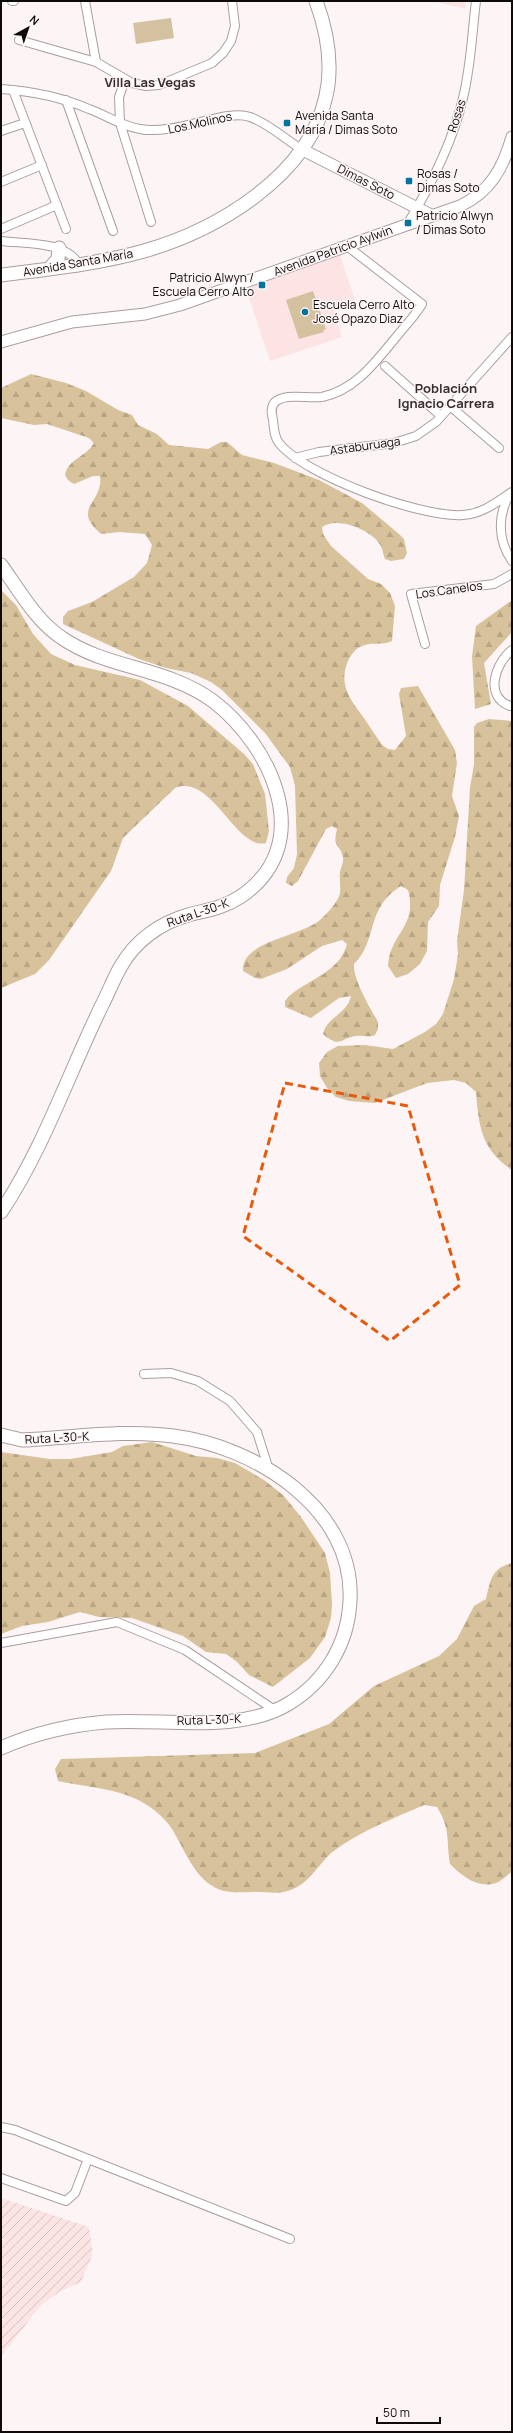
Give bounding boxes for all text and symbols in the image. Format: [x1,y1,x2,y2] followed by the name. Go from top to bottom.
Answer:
[8,8,48,48] north arrow
[27,12,43,28] text: N
[104,73,196,91] district label: Villa Las Vegas
[443,97,470,135] street label: Rosas
[166,107,233,138] street label: Los Molinos
[295,107,398,138] place label: Avenida Santa María / Dimas Soto
[282,118,292,128] marker: Avenida Santa María / Dimas Soto
[334,160,398,203] street label: Dimas Soto
[417,165,480,196] place label: Rosas / Dimas Soto
[404,176,414,186] marker: Rosas / Dimas Soto
[416,207,493,238] place label: Patricio Alwyn / Dimas Soto
[403,218,413,228] marker: Patricio Alwyn / Dimas Soto
[271,221,395,280] street label: Avenida Patricio Aylwin
[22,244,134,281] street label: Avenida Santa María
[153,269,254,300] place label: Patricio Alwyn / Escuela Cerro Alto
[257,280,267,290] marker: Patricio Alwyn / Escuela Cerro Alto
[313,296,415,327] place label: Escuela Cerro Alto José Opazo Diaz
[300,307,310,317] marker: Escuela Cerro Alto José Opazo Diaz
[398,379,494,412] district label: Población Ignacio Carrera
[328,432,402,459] street label: Astaburuaga
[414,576,483,603] street label: Los Canelos
[165,894,232,931] street label: Ruta L-30-K
[24,1427,90,1448] street label: Ruta L-30-K
[176,1710,242,1729] street label: Ruta L-30-K
[377,2399,440,2425] scale bar
[383,2404,410,2421] text: 50 m

